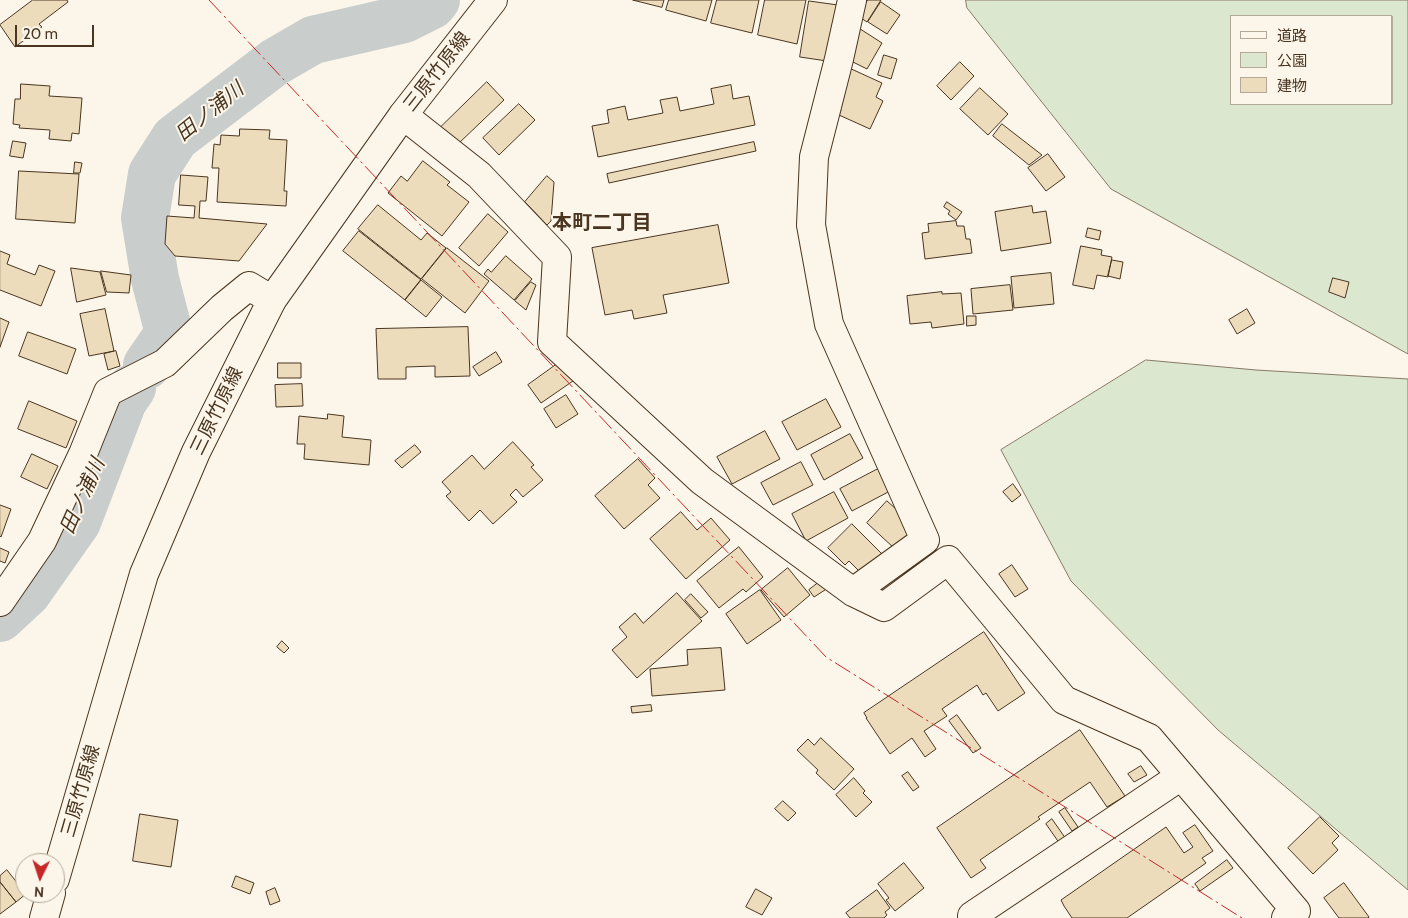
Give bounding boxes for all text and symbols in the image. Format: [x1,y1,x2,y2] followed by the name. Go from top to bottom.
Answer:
[18,15,96,47] scale bar
[1230,15,1393,105] legend
[23,25,58,43] text: 20 m
[1277,27,1307,45] text: 道路
[399,28,475,116] street label: 三原竹原線
[1277,52,1307,70] text: 公園
[1277,77,1307,95] text: 建物
[171,78,249,146] water label: 田ノ浦川
[552,211,652,235] district label: 本町二丁目
[186,363,248,459] street label: 三原竹原線
[56,455,110,537] water label: 田ノ浦川
[57,742,105,840] street label: 三原竹原線
[15,853,65,903] north arrow
[33,883,45,901] text: N

